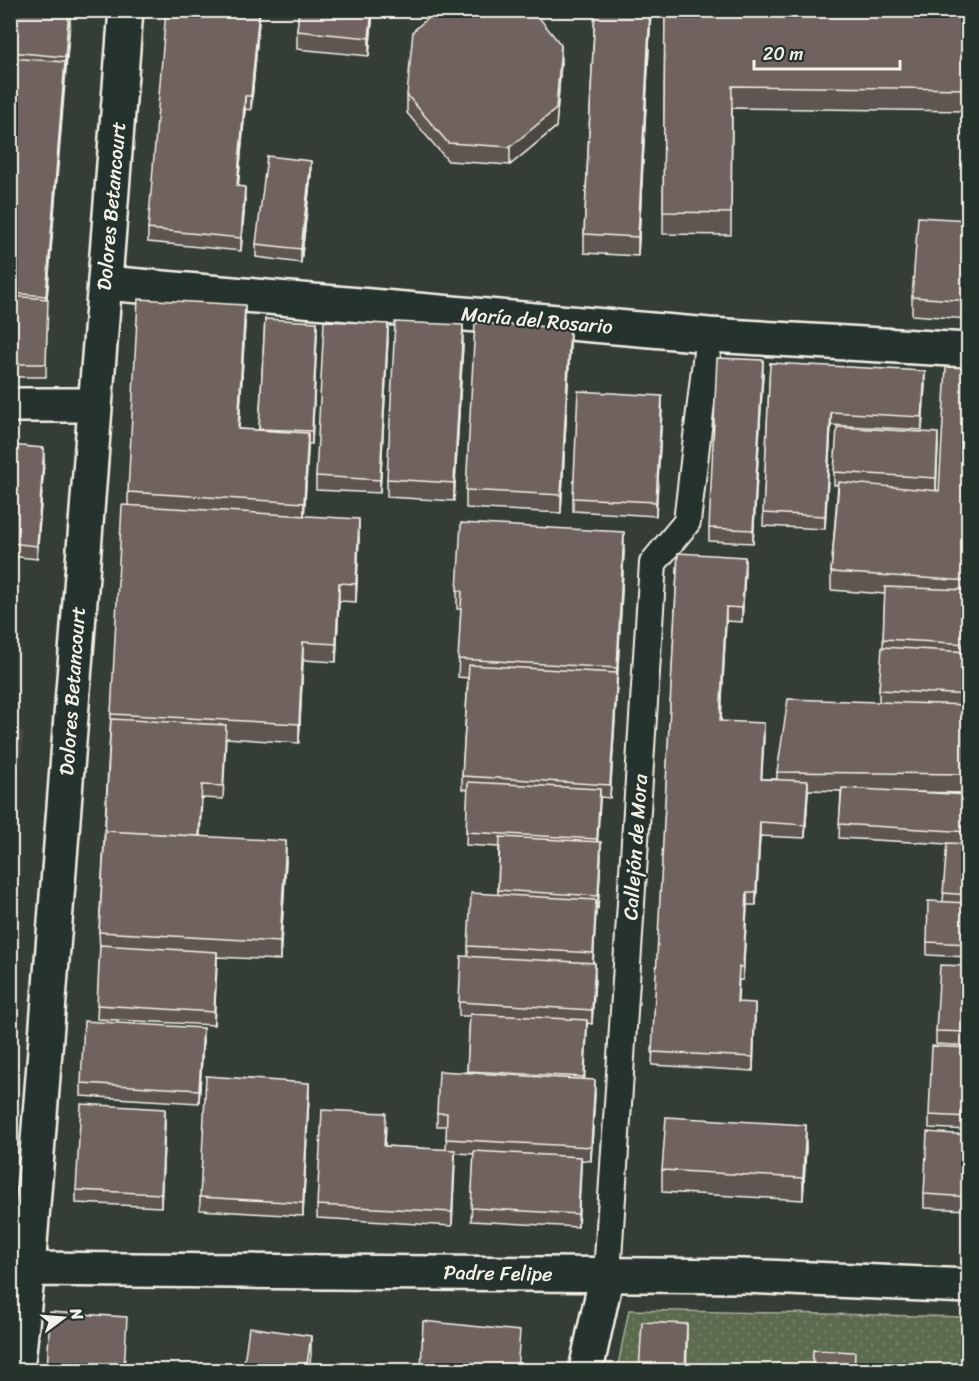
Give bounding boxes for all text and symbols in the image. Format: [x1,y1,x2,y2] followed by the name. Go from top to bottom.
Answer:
[754,33,900,71] scale bar
[763,38,803,70] text: 20 m
[87,120,136,292] street label: Dolores Betancourt
[460,296,614,345] street label: María del Rosario
[49,605,96,777] street label: Dolores Betancourt
[613,772,658,921] street label: Callejón de Mora
[443,1255,553,1292] street label: Padre Felipe
[33,1288,93,1348] north arrow
[61,1304,93,1324] text: N

